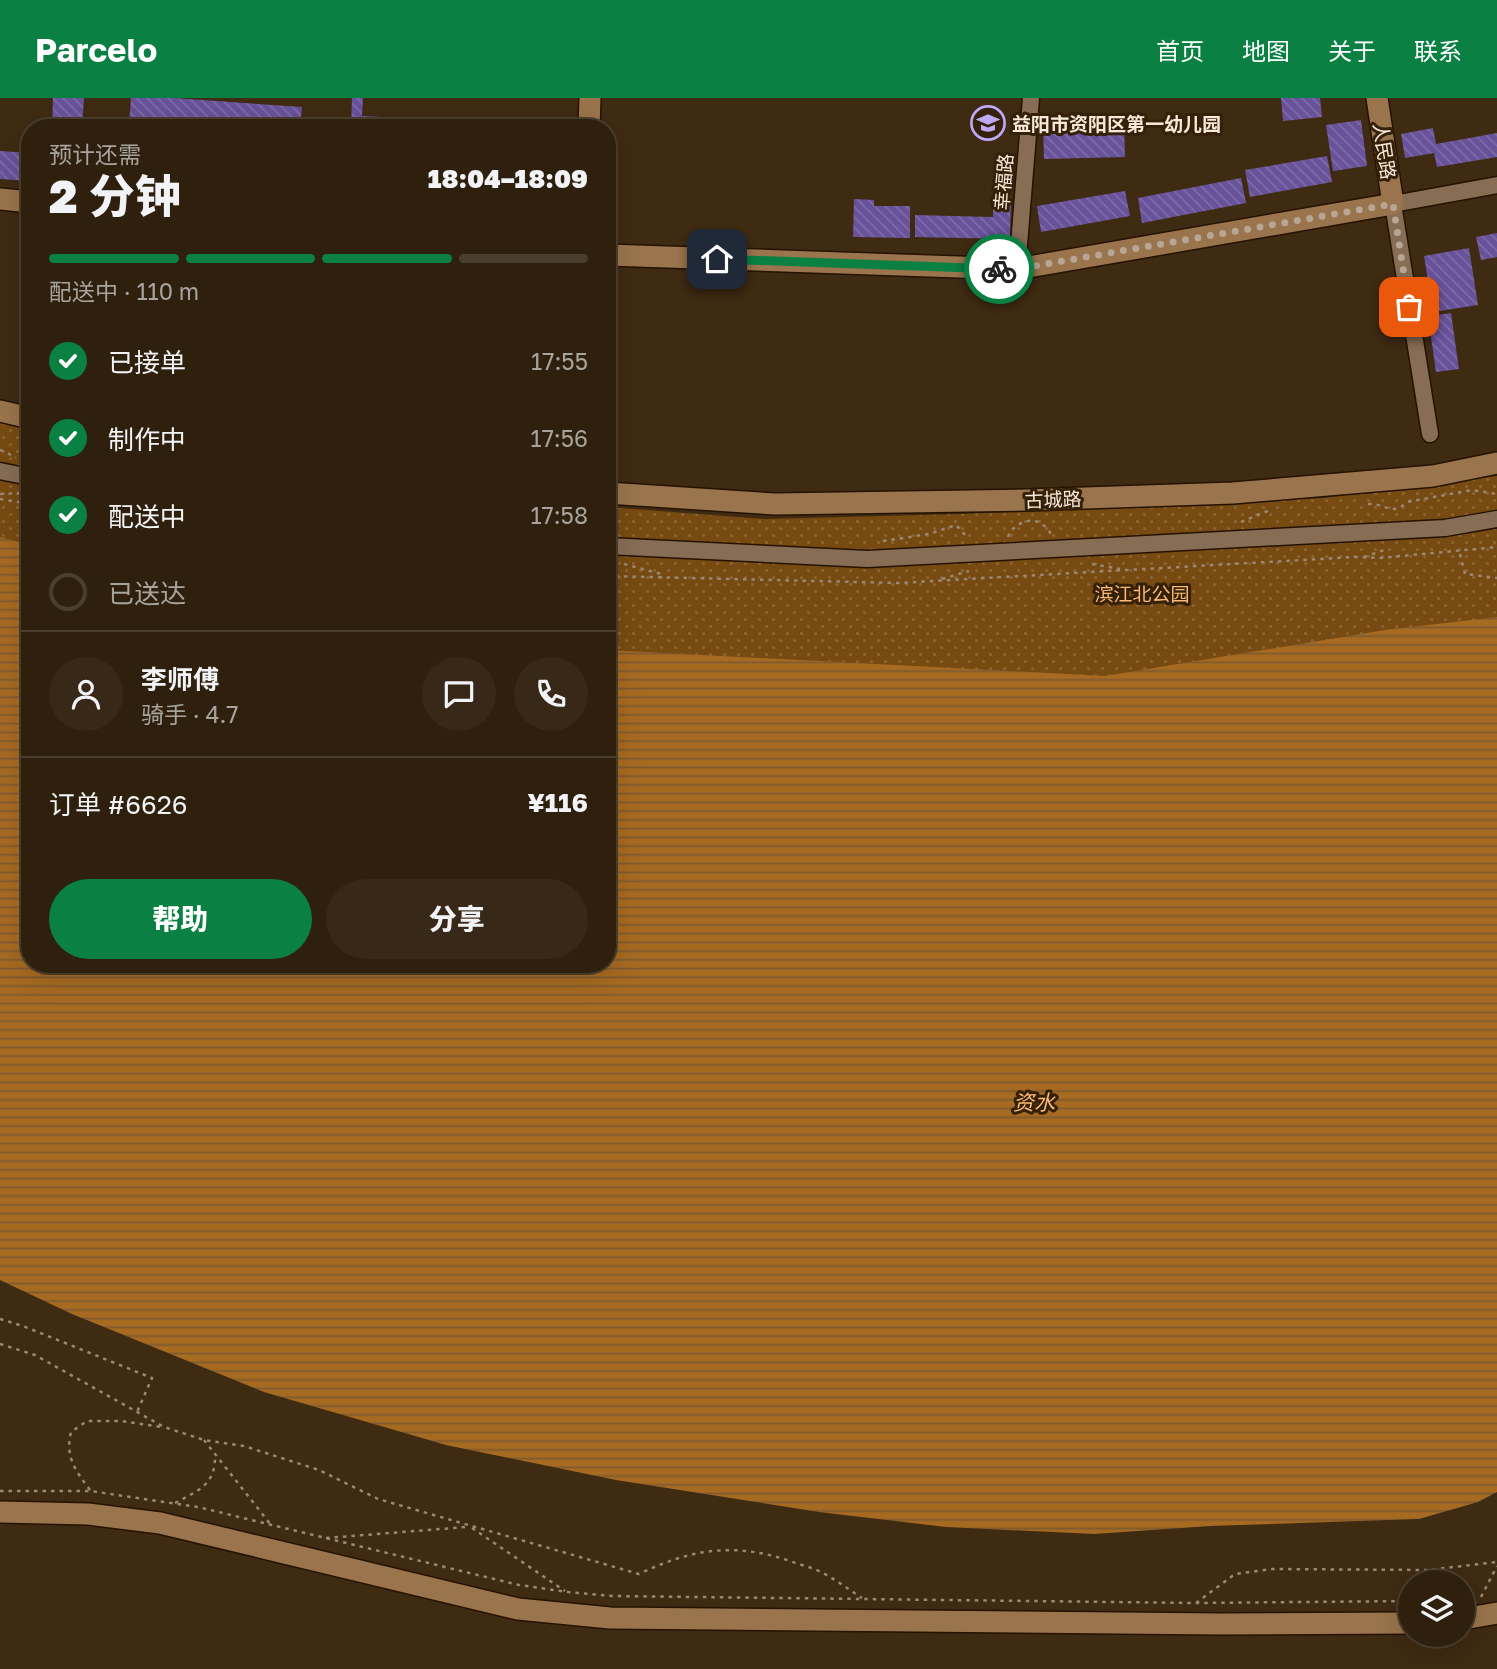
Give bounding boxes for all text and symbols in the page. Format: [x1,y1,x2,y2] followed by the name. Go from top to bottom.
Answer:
[35,30,157,69] text: Parcelo
[1156,36,1204,65] text: 首页
[1242,36,1290,65] text: 地图
[1328,36,1376,65] text: 关于
[1414,36,1462,65] text: 联系
[969,104,1007,142] school or university icon: 益阳市资阳区第一幼儿园
[1012,112,1221,135] place label: 益阳市资阳区第一幼儿园
[1369,121,1401,181] street label: 人民路
[49,140,141,168] text: 预计还需
[989,153,1017,211] street label: 幸福路
[428,163,588,194] text: 18:04–18:09
[49,168,181,223] text: 2 分钟
[687,229,747,289] pin
[964,234,1034,304] courier
[698,240,736,278] icon: home
[980,250,1018,288] icon: bike
[49,277,199,305] text: 配送中 · 110 m
[1379,277,1439,337] pin
[1390,288,1428,326] icon: bag
[49,342,87,380] icon: check
[108,347,186,378] text: 已接单
[531,347,588,375] text: 17:55
[49,419,87,457] icon: check
[108,424,186,455] text: 制作中
[531,424,588,452] text: 17:56
[1024,487,1082,511] street label: 古城路
[49,496,87,534] icon: check
[108,501,186,532] text: 配送中
[530,501,588,529] text: 17:58
[108,578,186,609] text: 已送达
[1094,582,1190,605] park label: 滨江北公园
[49,657,123,731] button: person
[422,657,496,731] button: chat
[514,657,588,731] button: phone
[141,664,219,695] text: 李师傅
[141,700,239,728] text: 骑手 · 4.7
[528,787,588,818] text: ¥116
[49,789,187,820] text: 订单 #6626
[49,879,312,959] button: 帮助
[326,879,588,959] button: 分享
[1013,1089,1056,1115] water label: 资水
[1398,1570,1475,1647] map controls
[1398,1570,1475,1647] button: layers

